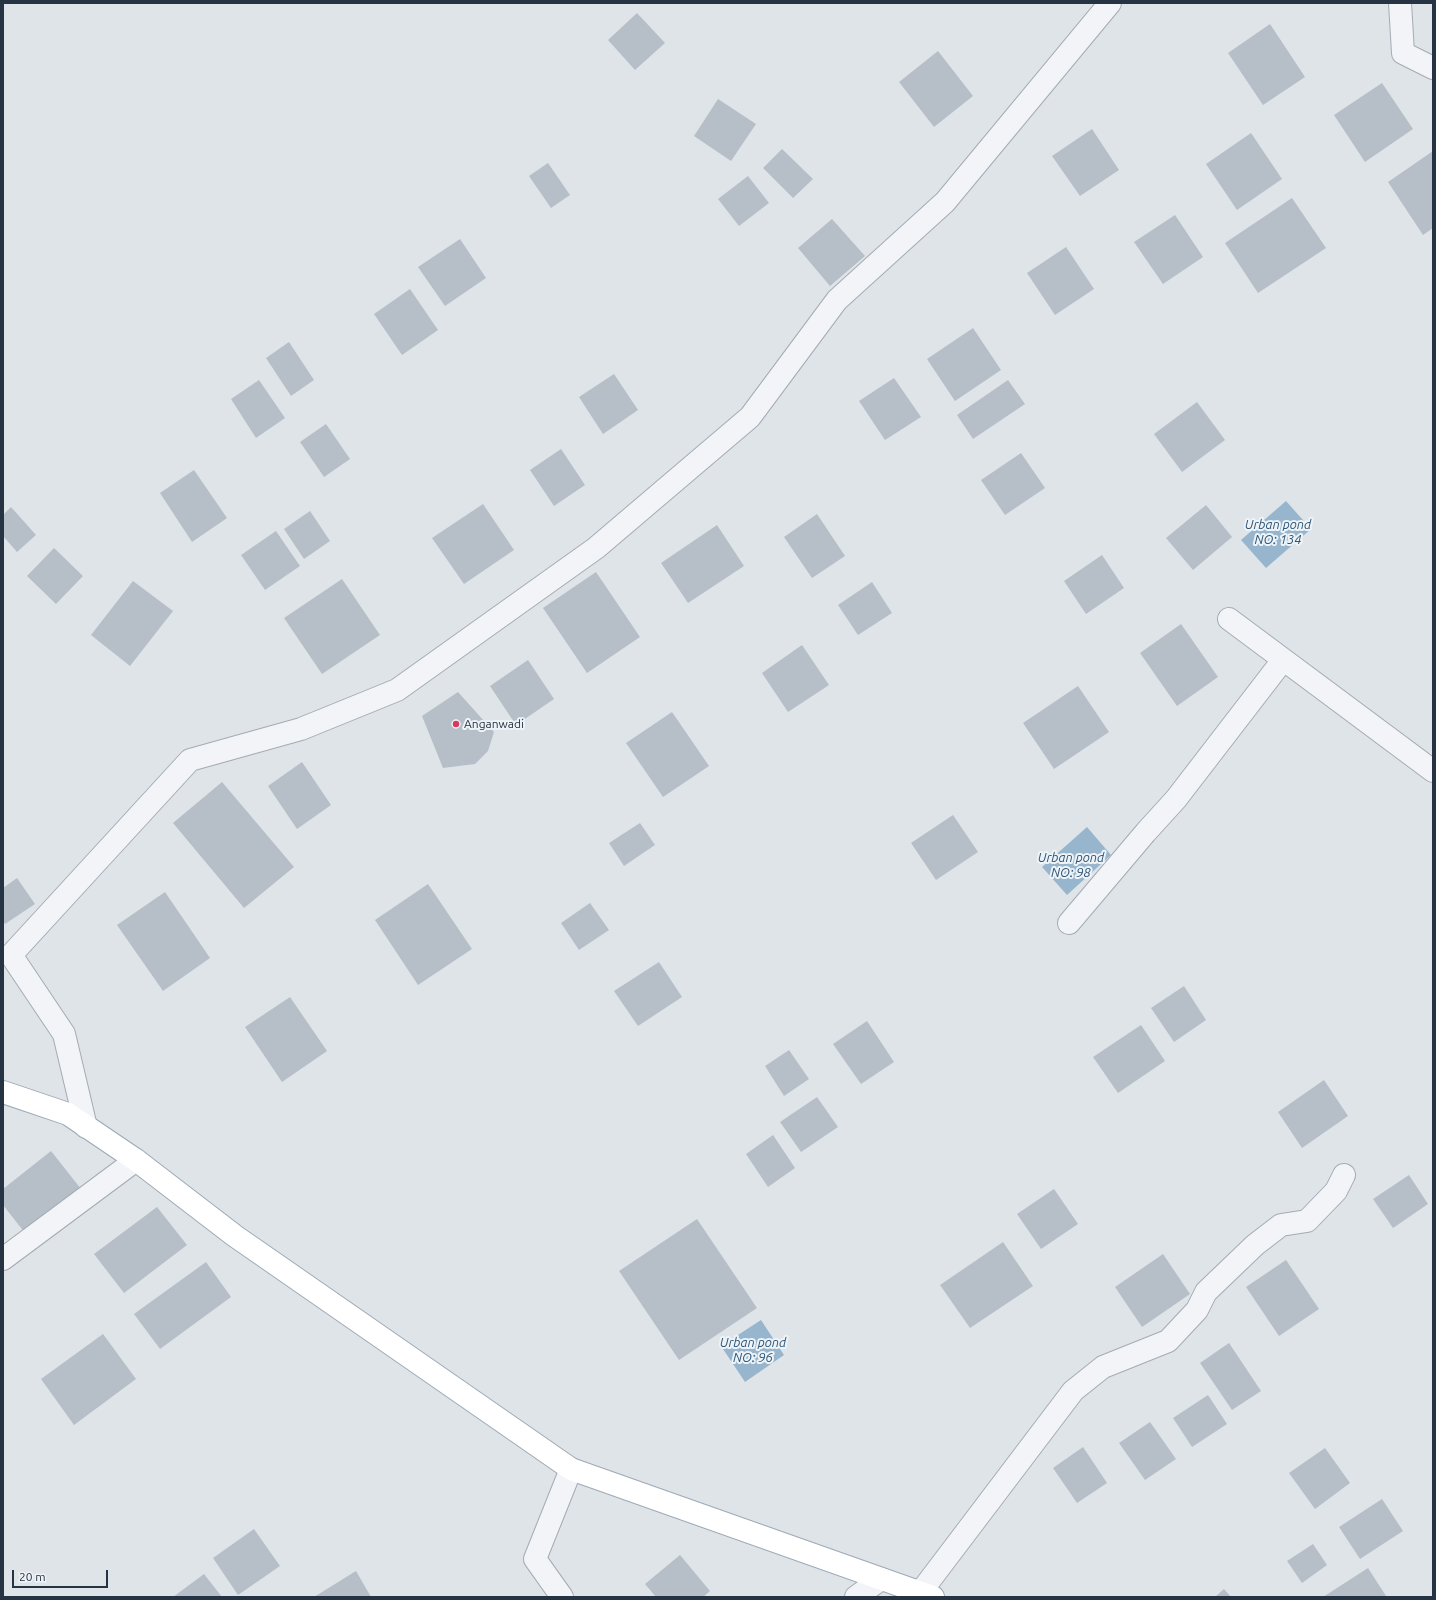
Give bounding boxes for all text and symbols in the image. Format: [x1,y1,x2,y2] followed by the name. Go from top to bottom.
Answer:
[1245,517,1311,548] water label: Urban pond NO: 134
[464,717,524,731] place label: Anganwadi
[451,719,461,729] marker: Anganwadi
[1038,850,1104,881] water label: Urban pond NO: 98
[720,1335,786,1366] water label: Urban pond NO: 96
[14,1562,110,1588] scale bar
[19,1570,46,1583] text: 20 m

